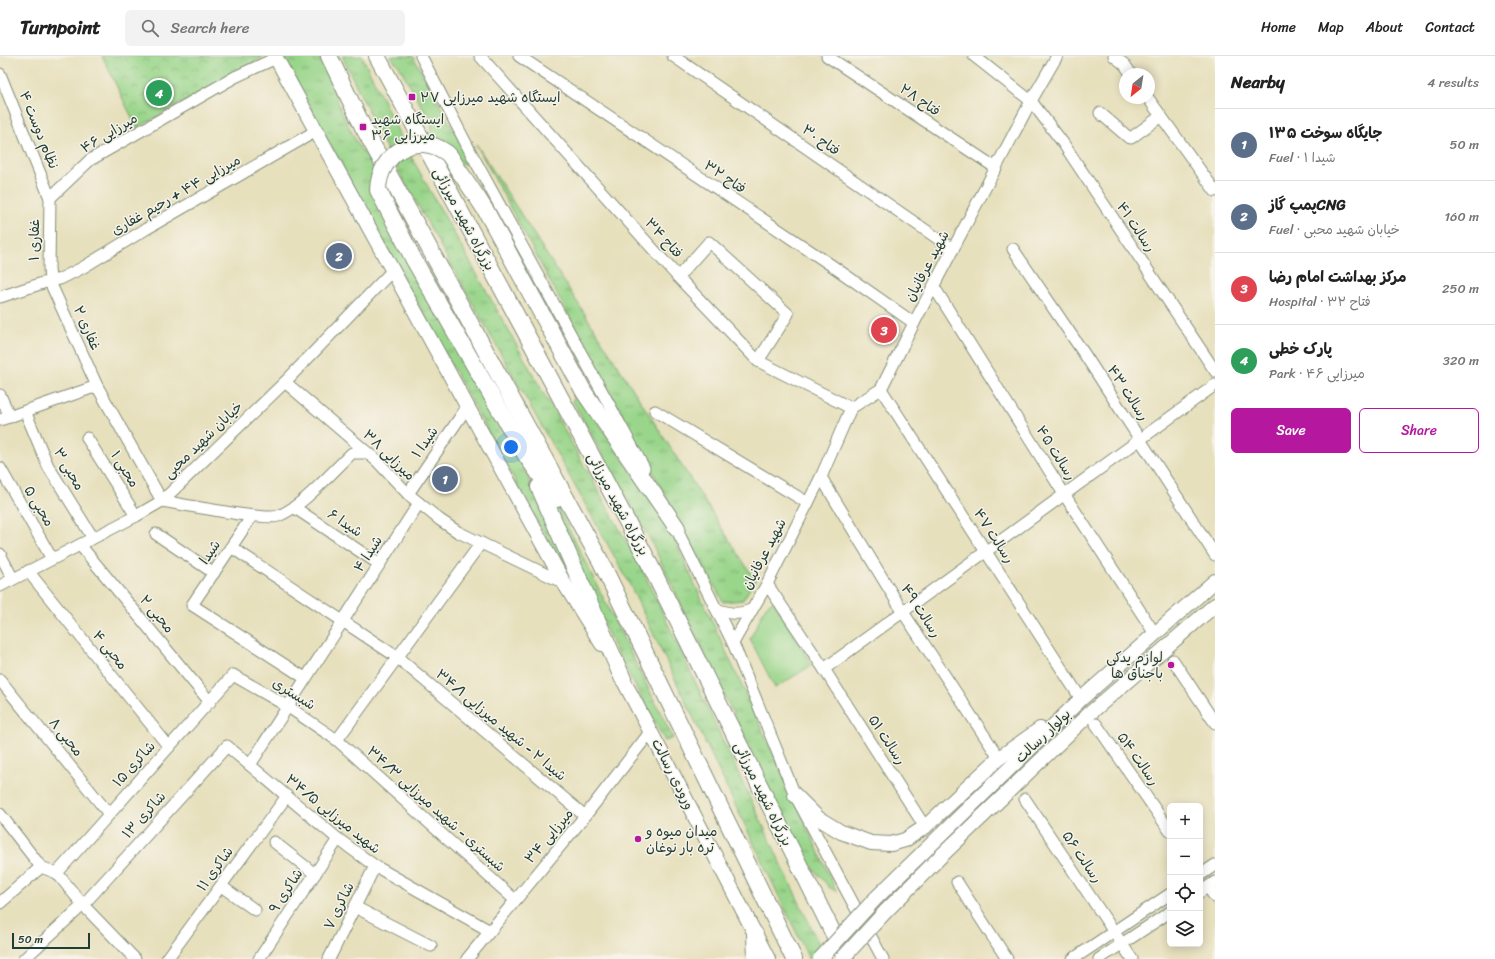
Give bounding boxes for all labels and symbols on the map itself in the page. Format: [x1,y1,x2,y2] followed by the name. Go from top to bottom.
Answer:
[1119,68,1155,104] north arrow
[894,77,946,123] street label: فتاح ۲۸
[146,78,172,108] pin: 4
[420,85,561,110] place label: ایستگاه شهید میرزایی ۲۷
[12,87,66,173] street label: نظام دوست ۴
[407,92,417,102] marker: ایستگاه شهید میرزایی ۲۷
[75,106,143,160] street label: میرزایی ۴۶
[371,107,444,148] place label: ایستگاه شهید میرزایی ۳۶
[797,118,845,162] street label: فتاح ۳۰
[358,122,368,132] marker: ایستگاه شهید میرزایی ۳۶
[106,148,246,242] street label: میرزایی ۴۴ + رحیم غفاری
[699,153,751,201] street label: فتاح ۳۲
[426,163,502,275] street label: بزرگراه شهید میرزائی
[1110,196,1162,258] street label: رسالت ۴۱
[639,212,689,264] street label: فتاح ۳۴
[22,219,47,261] street label: غفاری ۱
[898,226,956,306] street label: شهید عرفانیان
[326,241,352,271] pin: 2
[66,302,108,354] street label: غفاری ۲
[871,315,897,345] pin: 3
[1100,360,1156,426] street label: رسالت ۴۳
[157,395,249,485] street label: خیابان شهید محبی
[1029,420,1083,486] street label: رسالت ۴۵
[405,421,445,463] street label: شیدا ۱
[357,423,421,487] street label: میرزایی ۳۸
[501,437,521,457] your location
[47,443,91,495] street label: محبی ۳
[104,445,146,493] street label: محبی ۱
[580,448,656,560] street label: بزرگراه شهید میرزائی
[432,464,458,494] pin: 1
[17,480,61,532] street label: محبی ۵
[322,502,368,544] street label: شیدا ۶
[967,503,1021,569] street label: رسالت ۴۷
[735,514,793,594] street label: شهید عرفانیان
[347,531,389,577] street label: شیدا ۴
[192,534,228,570] street label: شیدا
[894,579,948,643] street label: رسالت ۴۹
[133,589,181,639] street label: محبی ۲
[86,624,134,676] street label: محبی ۴
[1106,645,1163,686] place label: لوازم یدکی باجناق ها
[1166,660,1176,670] marker: لوازم یدکی باجناق ها
[430,662,572,788] street label: شیدا ۲ - شهید میرزایی ۳۴/۱
[267,671,321,717] street label: شبستری
[1009,702,1077,770] street label: بولوار رسالت
[861,710,913,770] street label: رسالت ۵۱
[42,712,90,762] street label: محبی ۸
[1110,727,1166,791] street label: رسالت ۵۴
[644,734,702,814] street label: ورودی رسالت
[106,735,162,793] street label: شاکری ۱۵
[727,737,799,851] street label: بزرگراه شهید میرزائی
[361,740,511,878] street label: شبستری - شهید میرزایی ۳۴/۳
[280,768,386,860] street label: شهید میرزایی ۳۴/۵
[116,785,172,845] street label: شاکری ۱۳
[518,803,580,869] street label: میرزایی ۳۴
[645,819,717,860] place label: میدان میوه و تره بار نوغان
[1055,825,1109,889] street label: رسالت ۵۶
[633,834,643,844] marker: میدان میوه و تره بار نوغان
[190,841,240,897] street label: شاکری ۱۱
[262,863,310,919] street label: شاکری ۹
[317,878,361,934] street label: شاکری ۷
[12,931,90,950] scale bar

